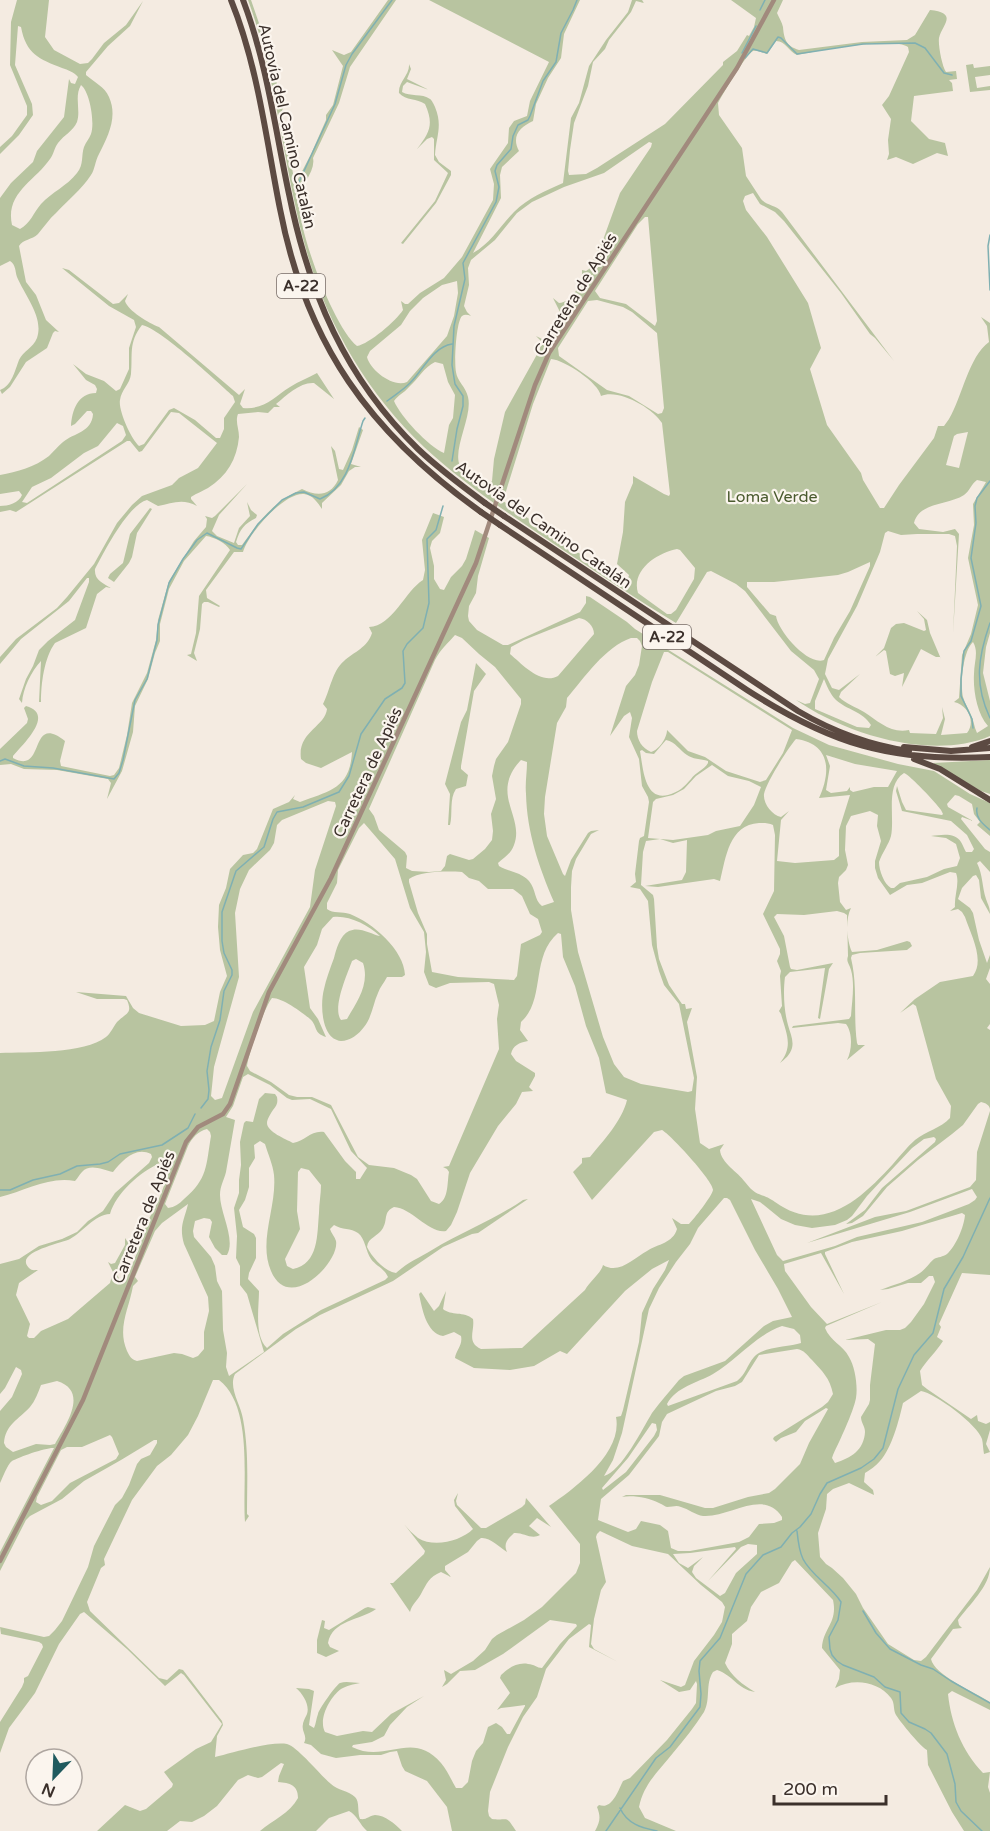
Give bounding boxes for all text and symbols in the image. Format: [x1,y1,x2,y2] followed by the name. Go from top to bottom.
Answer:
[254,22,320,231] street label: Autovía del Camino Catalán
[530,229,622,360] street label: Carretera de Apiés
[277,274,325,298] road number: A-22
[452,456,635,593] street label: Autovía del Camino Catalán
[726,487,818,507] park label: Loma Verde
[643,625,691,649] road number: A-22
[329,704,407,841] street label: Carretera de Apiés
[108,1148,180,1287] street label: Carretera de Apiés
[24,1747,84,1807] north arrow
[774,1768,886,1806] scale bar
[39,1778,58,1802] text: N
[783,1778,838,1800] text: 200 m

